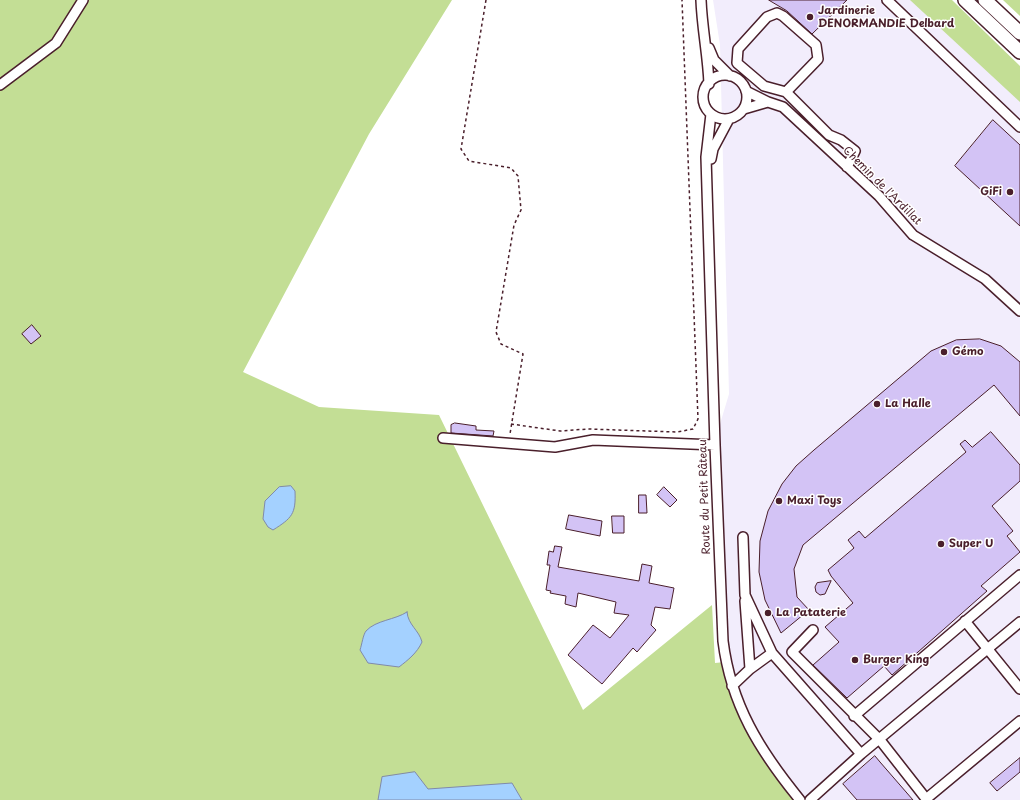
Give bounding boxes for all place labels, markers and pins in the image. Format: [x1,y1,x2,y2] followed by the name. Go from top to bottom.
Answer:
[818,4,954,30] place label: Jardinerie DENORMANDIE Delbard
[805,12,815,22] marker: Jardinerie DENORMANDIE Delbard
[980,185,1002,199] place label: GiFi
[1005,187,1015,197] marker: GiFi
[952,345,984,359] place label: Gémo
[939,347,949,357] marker: Gémo
[885,397,931,411] place label: La Halle
[872,399,882,409] marker: La Halle
[787,494,841,508] place label: Maxi Toys
[774,496,784,506] marker: Maxi Toys
[949,537,993,551] place label: Super U
[936,539,946,549] marker: Super U
[776,606,846,620] place label: La Pataterie
[763,608,773,618] marker: La Pataterie
[863,653,929,667] place label: Burger King
[850,655,860,665] marker: Burger King

